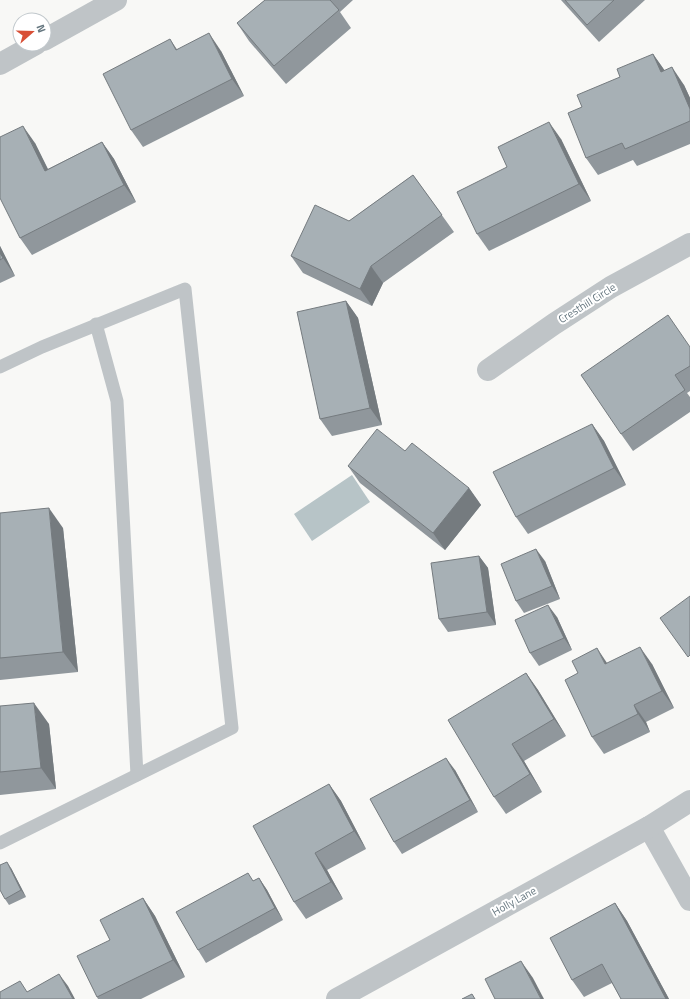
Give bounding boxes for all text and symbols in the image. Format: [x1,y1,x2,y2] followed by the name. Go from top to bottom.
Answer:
[12,12,52,52] north arrow
[33,22,50,35] text: N
[555,279,619,327] street label: Cresthill Circle
[489,882,539,920] street label: Holly Lane

